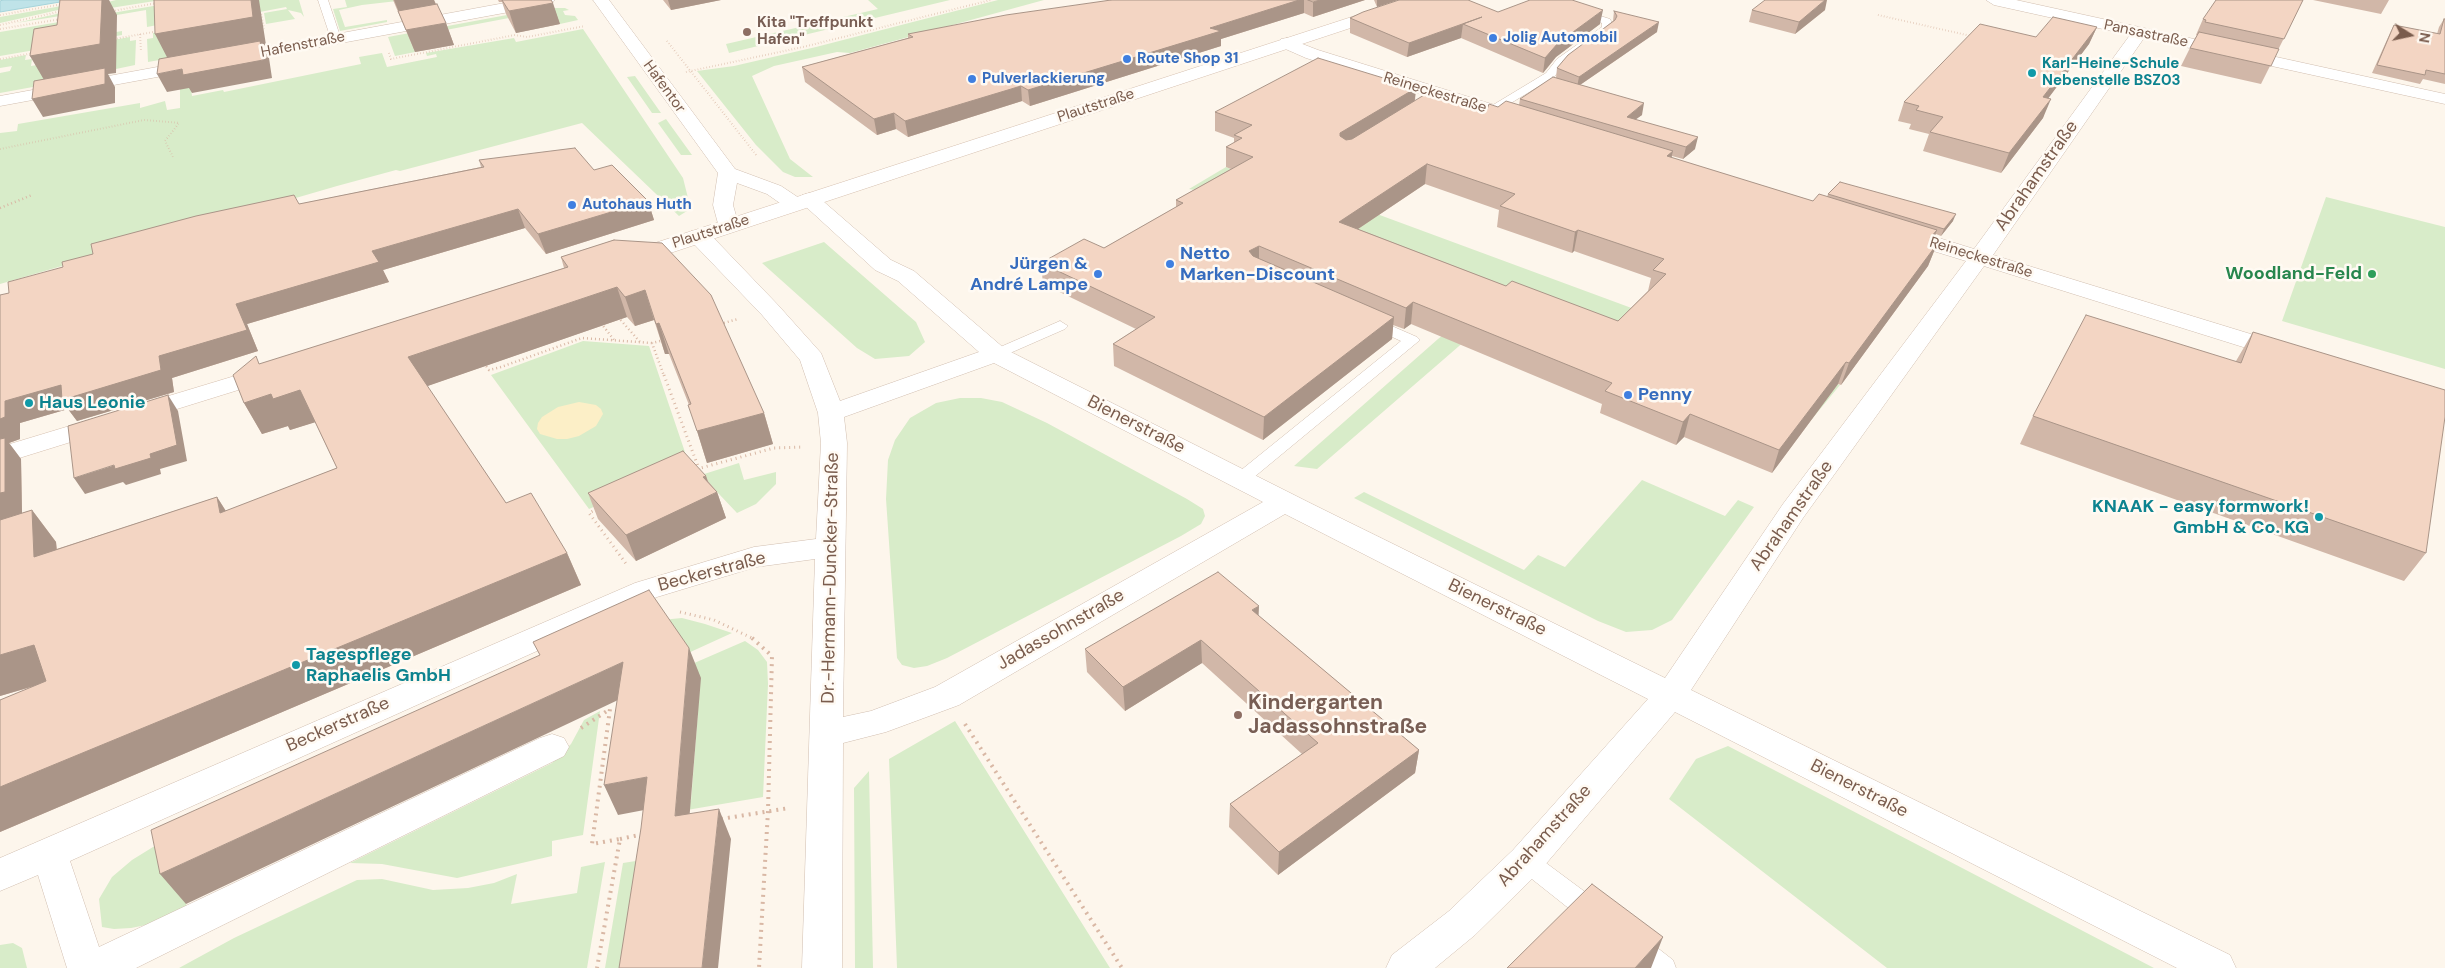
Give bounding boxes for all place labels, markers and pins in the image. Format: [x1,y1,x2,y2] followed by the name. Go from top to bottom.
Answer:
[757,14,873,49] place label: Kita "Treffpunkt Hafen"
[741,26,753,38] marker: Kita "Treffpunkt Hafen"
[1503,29,1617,47] place label: Jolig Automobil
[1487,32,1499,44] marker: Jolig Automobil
[1137,50,1238,68] place label: Route Shop 31
[1121,53,1133,65] marker: Route Shop 31
[2042,55,2181,90] place label: Karl-Heine-Schule Nebenstelle BSZ03
[2026,67,2038,79] marker: Karl-Heine-Schule Nebenstelle BSZ03
[982,70,1105,88] place label: Pulverlackierung
[966,73,978,85] marker: Pulverlackierung
[582,196,692,214] place label: Autohaus Huth
[566,199,578,211] marker: Autohaus Huth
[1180,243,1335,286] place label: Netto Marken-Discount
[970,253,1088,296] place label: Jürgen & André Lampe
[1164,258,1176,270] marker: Netto Marken-Discount
[2225,263,2362,285] place label: Woodland-Feld
[1092,268,1104,280] marker: Jürgen & André Lampe
[2366,268,2378,280] marker: Woodland-Feld
[1638,384,1692,406] place label: Penny
[1622,389,1634,401] marker: Penny
[39,392,146,414] place label: Haus Leonie
[23,397,35,409] marker: Haus Leonie
[2092,496,2309,538] place label: KNAAK - easy formwork! GmbH & Co. KG
[2313,511,2325,523] marker: KNAAK - easy formwork! GmbH & Co. KG
[306,644,451,686] place label: Tagespflege Raphaelis GmbH
[290,659,302,671] marker: Tagespflege Raphaelis GmbH
[1248,690,1427,740] place label: Kindergarten Jadassohnstraße
[1232,709,1244,721] marker: Kindergarten Jadassohnstraße

